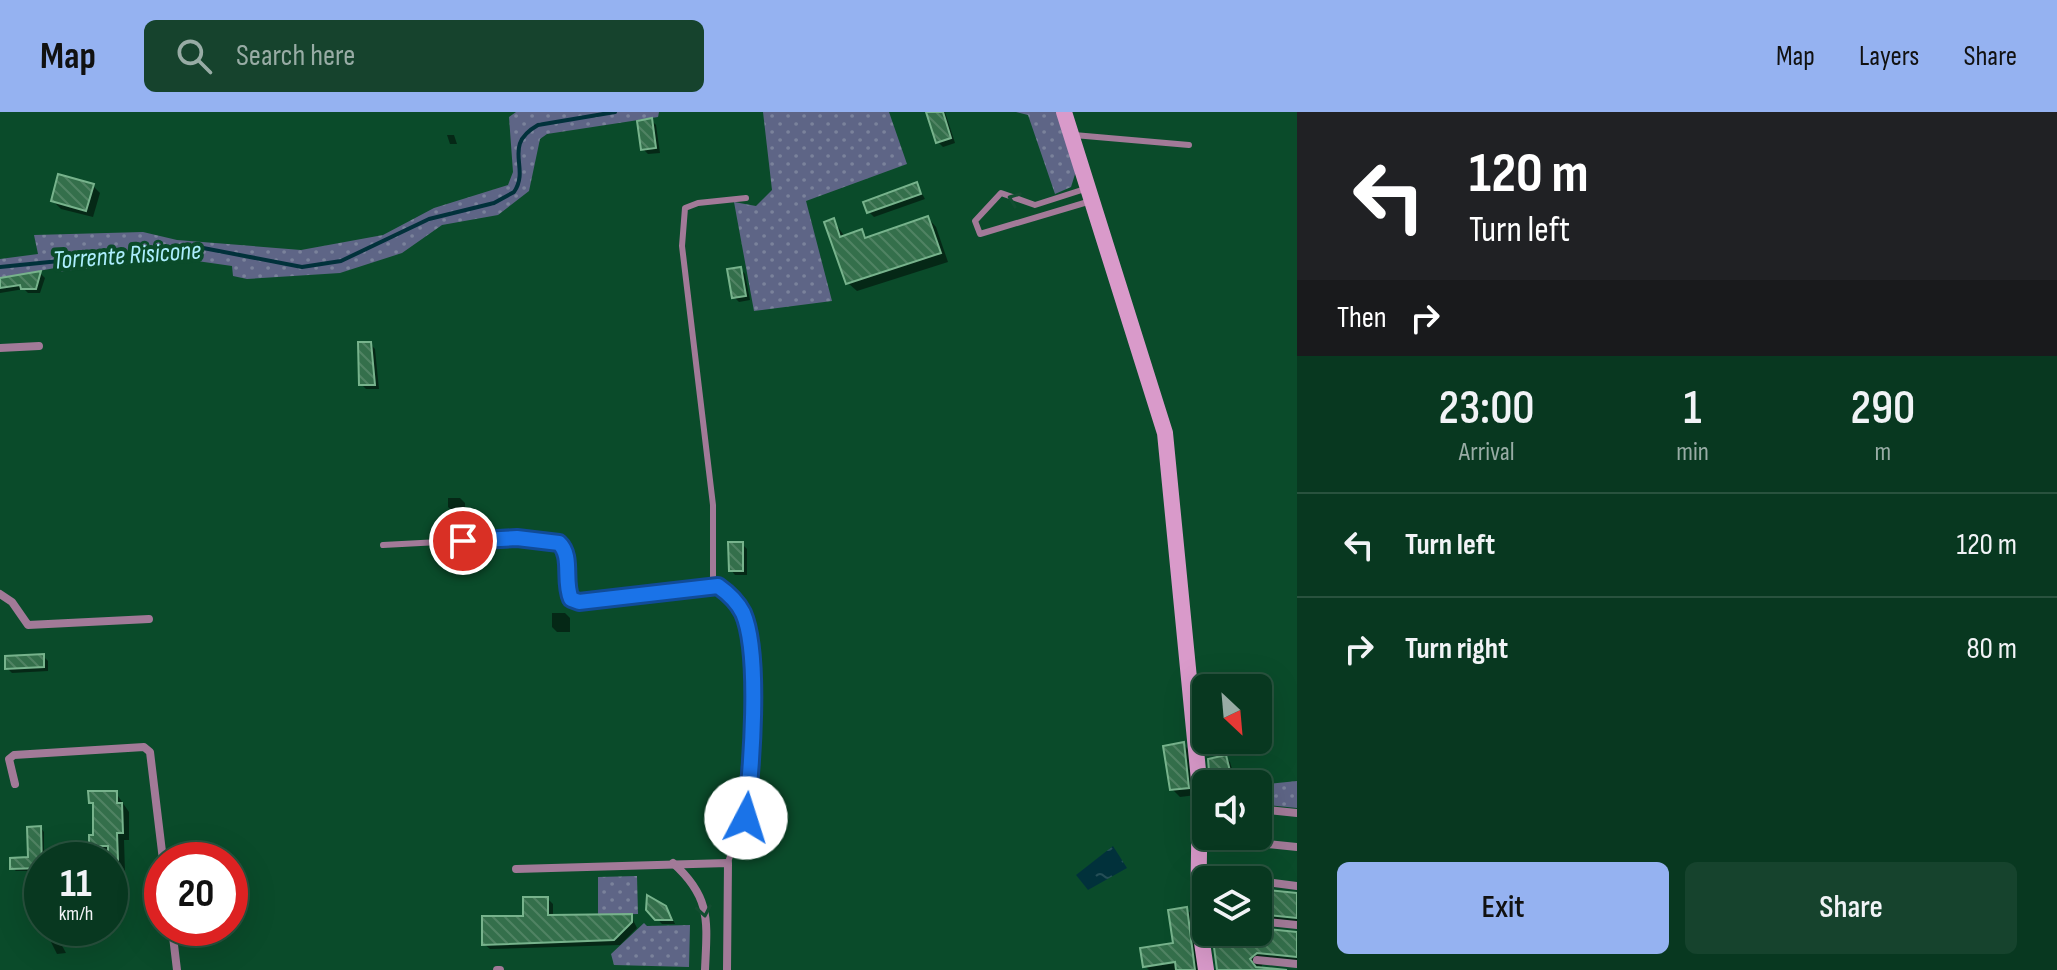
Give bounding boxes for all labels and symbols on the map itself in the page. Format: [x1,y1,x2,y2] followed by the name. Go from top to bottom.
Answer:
[1008,192,1022,208] one-way arrow
[52,235,202,277] water label: Torrente Risicone
[429,507,497,575] pin
[1192,674,1272,754] north arrow
[704,776,788,860] position arrow
[144,842,248,946] speed limit sign: 20
[694,904,711,917] one-way arrow

